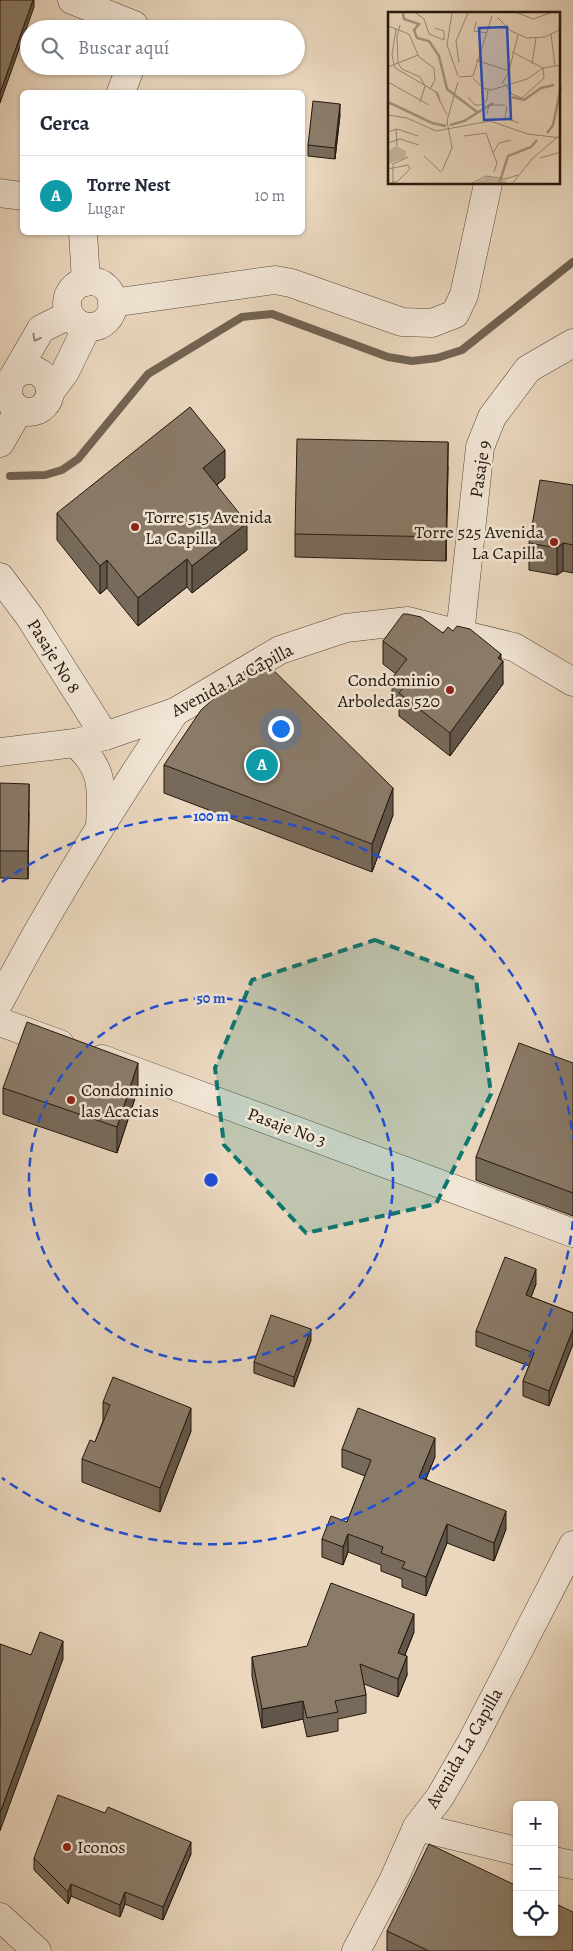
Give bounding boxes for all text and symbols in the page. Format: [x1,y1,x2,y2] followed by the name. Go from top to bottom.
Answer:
[388,12,560,185] inset map
[20,20,305,75] search box
[38,34,66,62] icon: search
[78,35,169,61] text: Buscar aquí
[40,109,90,137] text: Cerca
[87,172,171,198] text: Torre Nest
[51,185,61,207] text: A
[255,185,285,207] text: 10 m
[87,198,125,220] text: Lugar
[32,332,42,341] one-way arrow
[464,439,496,499] street label: Pasaje 9
[145,505,273,550] place label: Torre 515 Avenida La Capilla
[415,520,545,565] place label: Torre 525 Avenida La Capilla
[129,521,141,533] marker: Torre 515 Avenida La Capilla
[548,536,560,548] marker: Torre 525 Avenida La Capilla
[22,614,86,698] street label: Pasaje No 8
[166,637,298,723] street label: Avenida La Capilla
[337,668,440,713] place label: Condominio Arboledas 520
[444,684,456,696] marker: Condominio Arboledas 520
[268,716,294,742] your location
[246,746,278,784] pin: A
[193,806,229,826] text: 100 m
[196,988,226,1008] text: 50 m
[81,1078,173,1123] place label: Condominio las Acacias
[65,1094,77,1106] marker: Condominio las Acacias
[244,1102,330,1152] street label: Pasaje No 3
[202,1171,220,1189] centre of rings
[419,1683,508,1813] street label: Avenida La Capilla
[513,1801,558,1936] map controls
[513,1801,558,1846] button: +
[77,1835,126,1859] place label: Iconos
[61,1841,73,1853] marker: Iconos
[513,1846,558,1891] button: −
[513,1891,558,1936] button: locate

